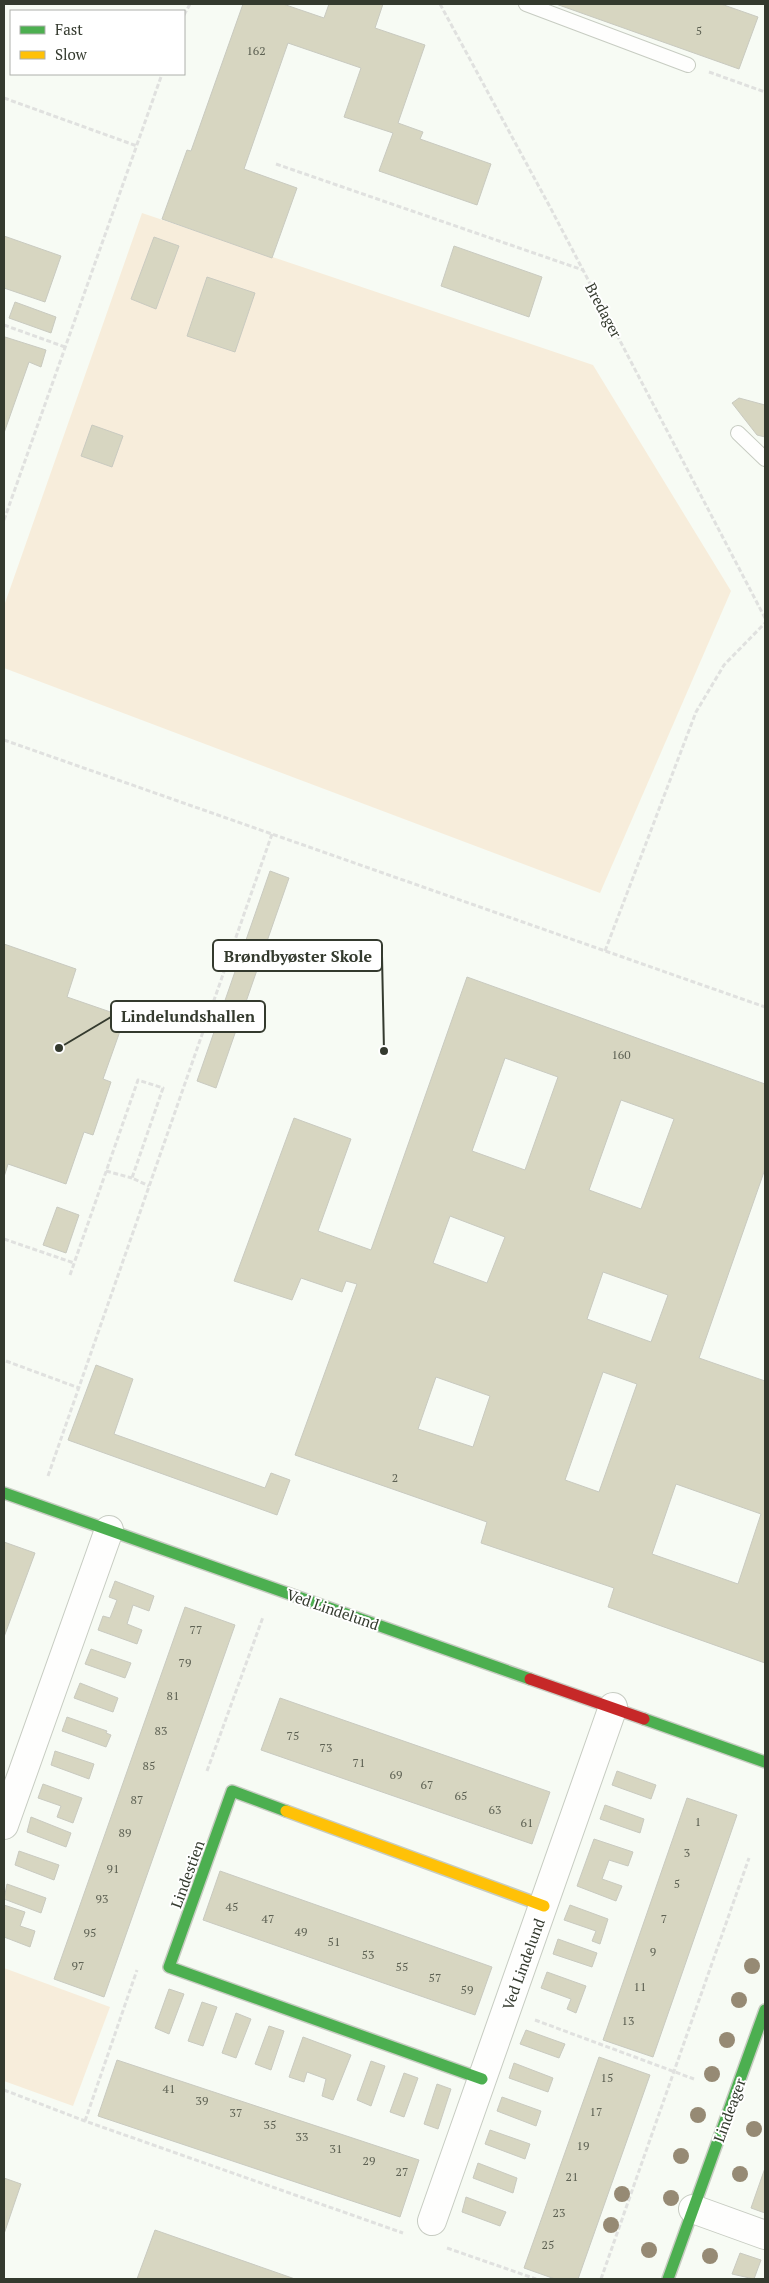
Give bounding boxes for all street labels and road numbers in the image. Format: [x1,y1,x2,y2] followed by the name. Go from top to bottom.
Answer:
[581,279,627,341] street label: Bredager
[284,1584,382,1634] street label: Ved Lindelund
[166,1837,208,1911] street label: Lindestien
[497,1915,549,2013] street label: Ved Lindelund
[708,2075,750,2145] street label: Lindeager

